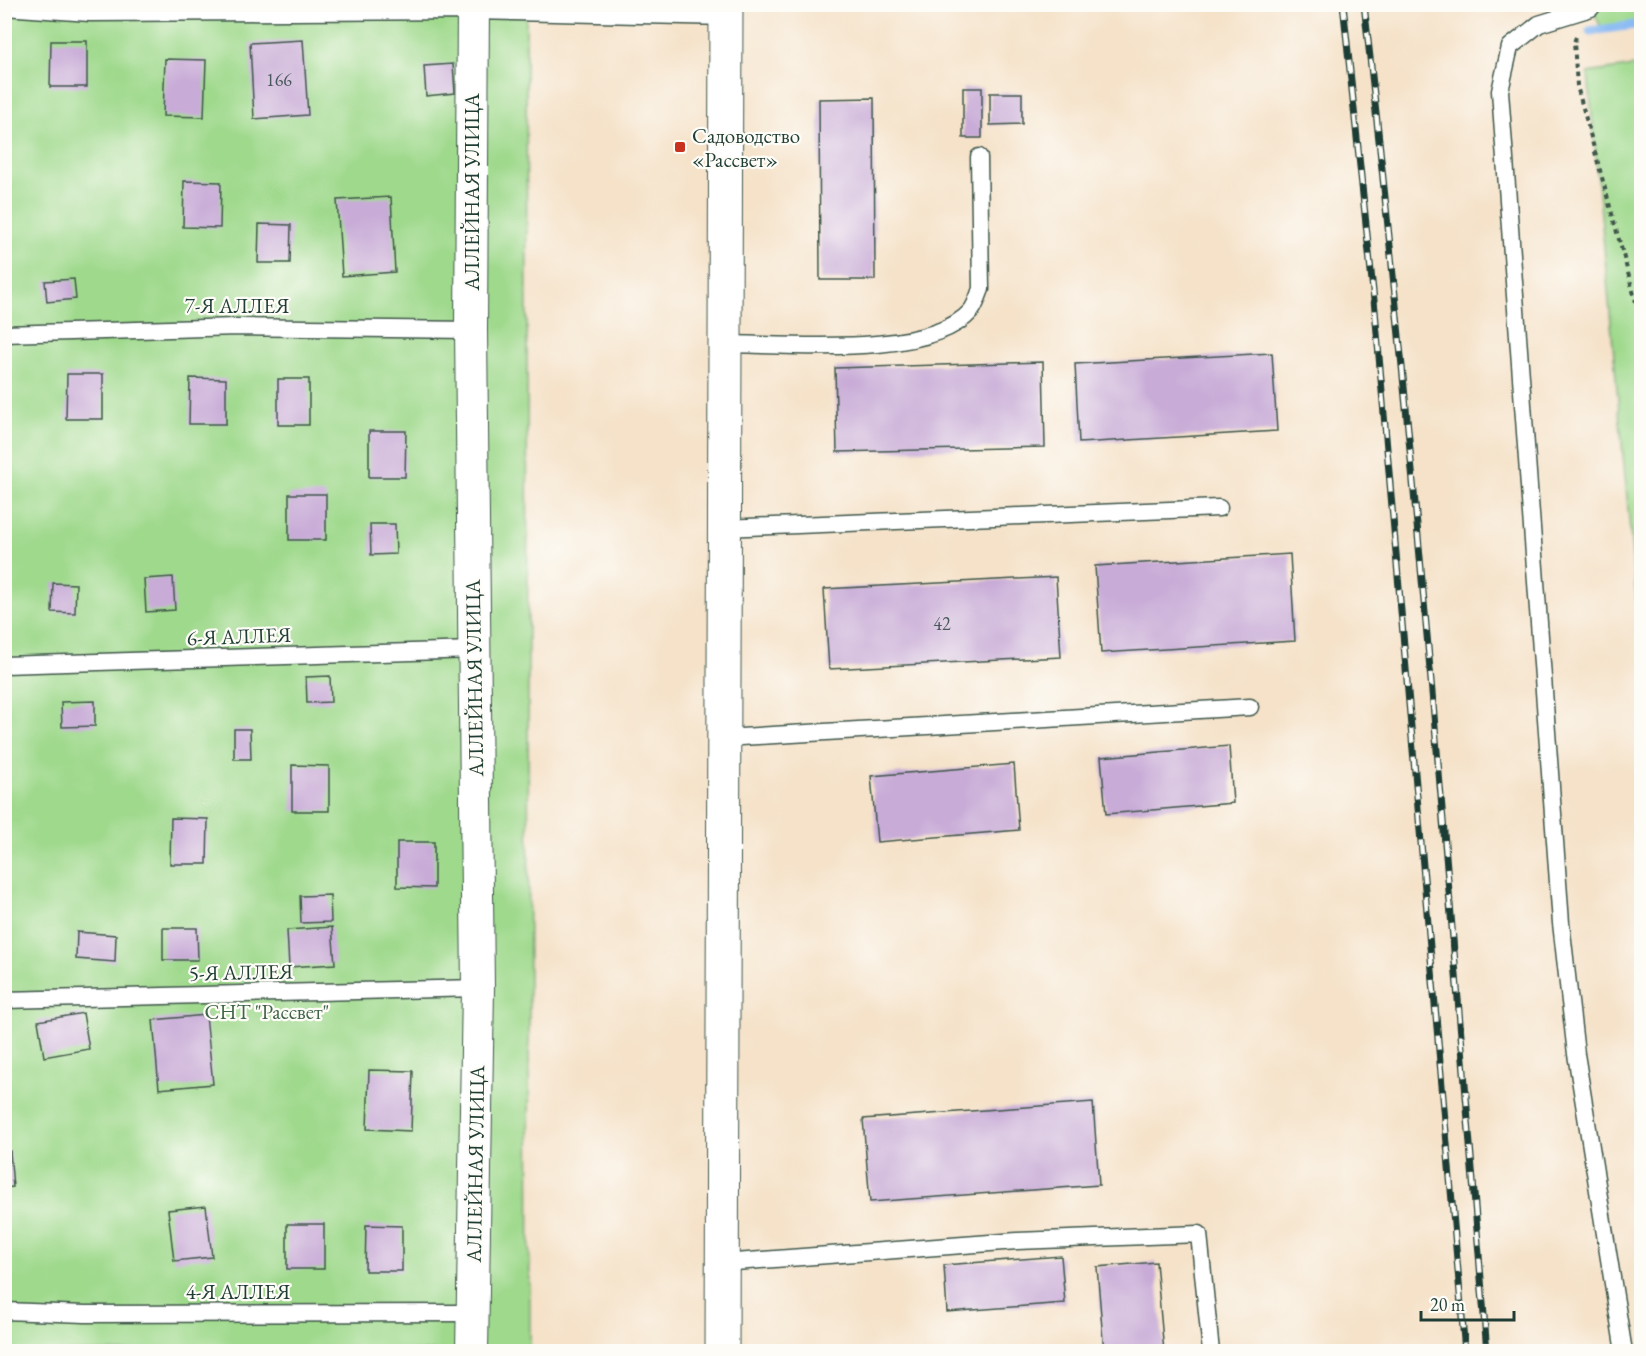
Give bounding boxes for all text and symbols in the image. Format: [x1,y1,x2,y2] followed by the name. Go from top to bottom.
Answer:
[266,68,292,91] house number: 166
[458,93,485,292] street label: АЛЛЕЙНАЯ УЛИЦА
[692,122,800,173] place label: Садоводство «Рассвет»
[673,140,687,154] marker: Садоводство «Рассвет»
[185,292,289,319] street label: 7-Я АЛЛЕЯ
[459,579,489,778] street label: АЛЛЕЙНАЯ УЛИЦА
[933,612,951,635] house number: 42
[186,621,292,651] street label: 6-Я АЛЛЕЯ
[189,958,293,986] street label: 5-Я АЛЛЕЯ
[204,998,330,1025] park label: СНТ "Рассвет"
[460,1065,490,1264] street label: АЛЛЕЙНАЯ УЛИЦА
[186,1278,290,1305] street label: 4-Я АЛЛЕЯ
[1421,1284,1514,1322] scale bar
[1430,1293,1465,1316] text: 20 m

